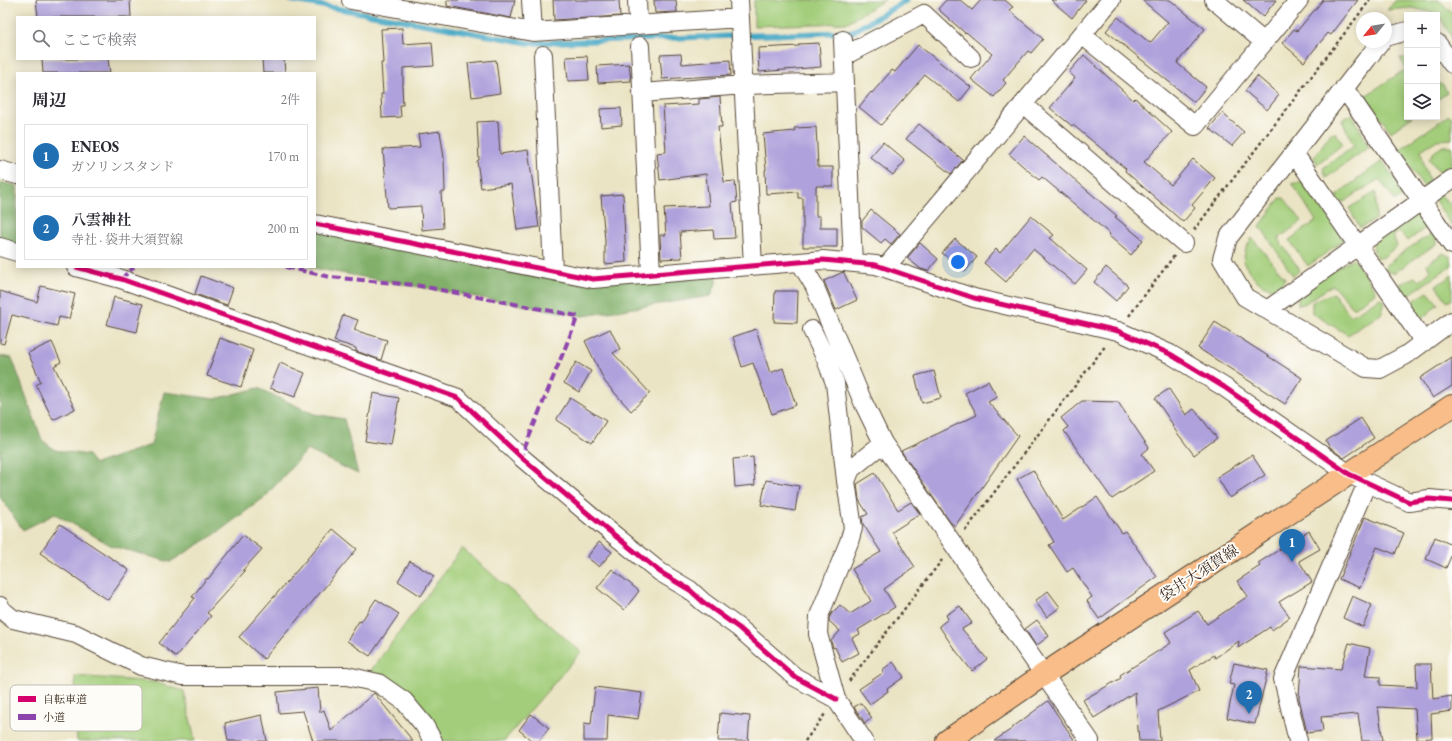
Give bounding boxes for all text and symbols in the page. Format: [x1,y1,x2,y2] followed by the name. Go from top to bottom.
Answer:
[1356,12,1392,48] north arrow
[1404,12,1440,120] map controls
[1404,12,1440,48] button: +
[16,16,316,60] search box
[30,27,52,49] icon: search
[62,30,137,49] text: ここで検索
[1404,48,1440,84] button: −
[1404,84,1440,120] button: layers
[32,89,66,111] text: 周辺
[281,91,300,108] text: 2件
[71,137,119,156] text: ENEOS
[43,148,49,165] text: 1
[268,148,299,165] text: 170 m
[71,158,175,175] text: ガソリンスタンド
[71,210,131,229] text: 八雲神社
[43,220,49,237] text: 2
[268,220,299,237] text: 200 m
[71,231,183,248] text: 寺社 · 袋井大須賀線
[948,252,968,272] your location
[1279,529,1305,562] pin: 1
[1156,540,1242,605] street label: 袋井大須賀線
[1236,681,1262,714] pin: 2
[10,685,142,731] legend
[43,692,87,706] text: 自転車道
[43,710,65,724] text: 小道

